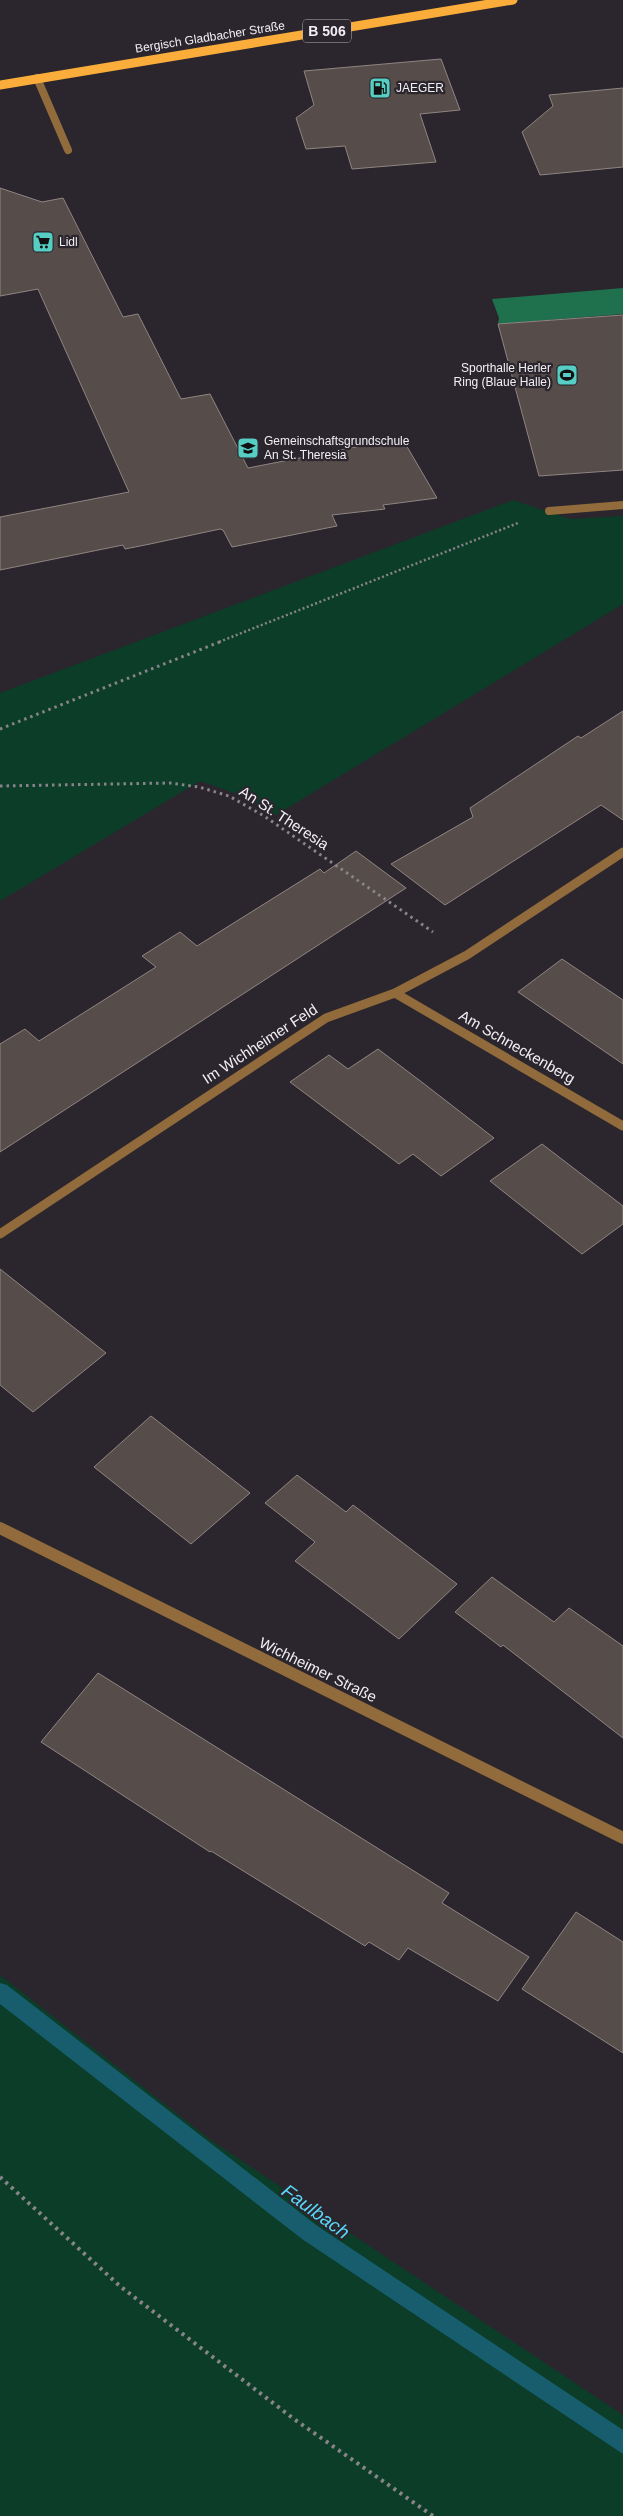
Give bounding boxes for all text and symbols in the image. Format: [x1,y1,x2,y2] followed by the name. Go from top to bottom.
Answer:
[134,18,286,56] street label: Bergisch Gladbacher Straße
[303,20,351,42] road number: B 506
[368,76,392,100] fuel station icon: JAEGER
[396,81,444,95] place label: JAEGER
[31,230,55,254] supermarket icon: Lidl
[59,235,78,249] place label: Lidl
[454,361,551,389] place label: Sporthalle Herler Ring (Blaue Halle)
[555,363,579,387] sports icon: Sporthalle Herler Ring (Blaue Halle)
[264,434,410,462] place label: Gemeinschaftsgrundschule An St. Theresia
[236,436,260,460] school or university icon: Gemeinschaftsgrundschule An St. Theresia
[236,782,333,853] street label: An St. Theresia
[199,1000,320,1087] street label: Im Wichheimer Feld
[456,1006,578,1087] street label: Am Schneckenberg
[257,1634,380,1705] street label: Wichheimer Straße
[278,2180,353,2243] water label: Faulbach

